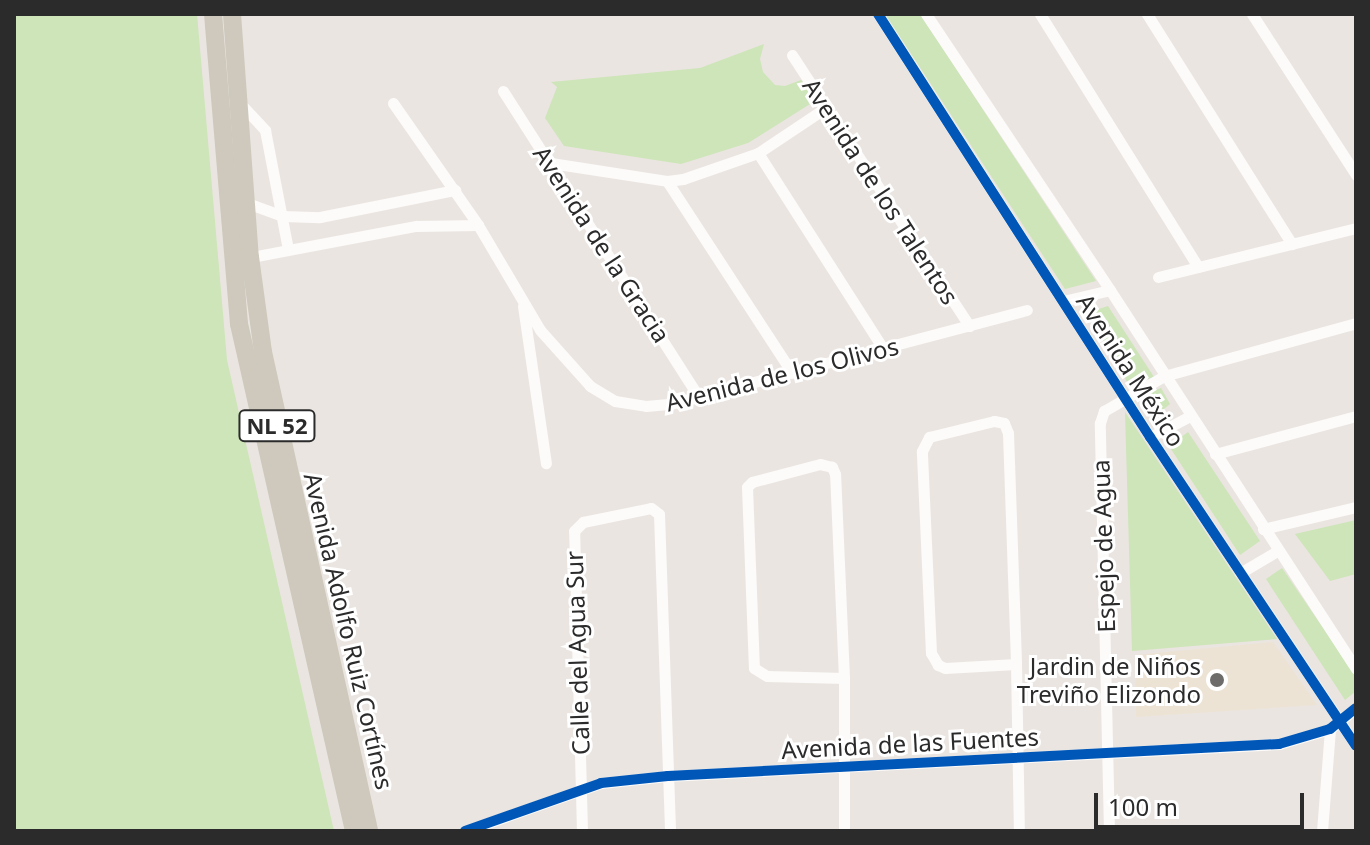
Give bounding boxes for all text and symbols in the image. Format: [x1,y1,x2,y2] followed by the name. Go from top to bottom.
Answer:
[797,73,965,309] street label: Avenida de los Talentos
[528,140,676,348] street label: Avenida de la Gracia
[1071,288,1191,452] street label: Avenida México
[663,331,901,417] street label: Avenida de los Olivos
[237,408,317,444] road number: NL 52
[1086,459,1120,633] street label: Espejo de Agua
[299,470,399,792] street label: Avenida Adolfo Ruiz Cortínes
[559,551,595,755] street label: Calle del Agua Sur
[1017,652,1201,708] place label: Jardin de Niños Treviño Elizondo
[1208,671,1226,689] marker: Jardin de Niños Treviño Elizondo
[781,722,1039,764] street label: Avenida de las Fuentes
[1098,777,1308,827] scale bar
[1108,790,1178,823] text: 100 m

